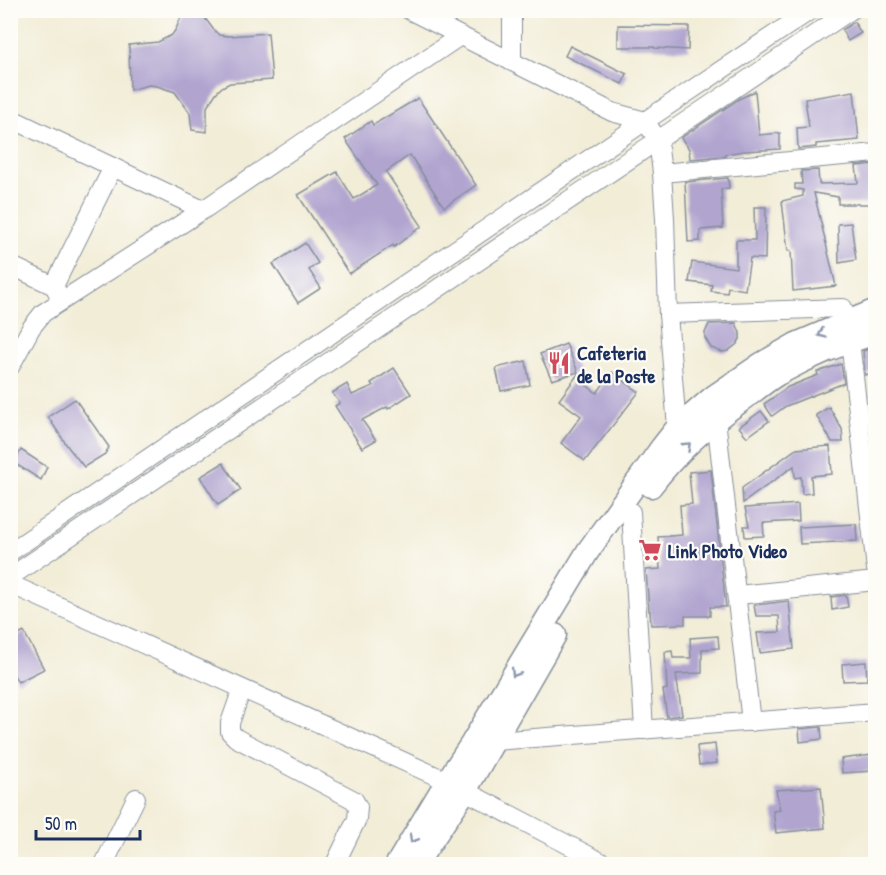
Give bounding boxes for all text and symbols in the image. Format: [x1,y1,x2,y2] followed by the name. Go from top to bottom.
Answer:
[817,326,828,338] one-way arrow
[577,339,655,389] place label: Cafeteria de la Poste
[546,350,572,376] restaurant icon: Cafeteria de la Poste
[680,442,690,453] one-way arrow
[637,537,663,563] supermarket icon: Link Photo Video
[668,537,787,564] place label: Link Photo Video
[510,667,522,677] one-way arrow
[36,803,140,841] scale bar
[45,811,77,836] text: 50 m
[408,833,420,843] one-way arrow

